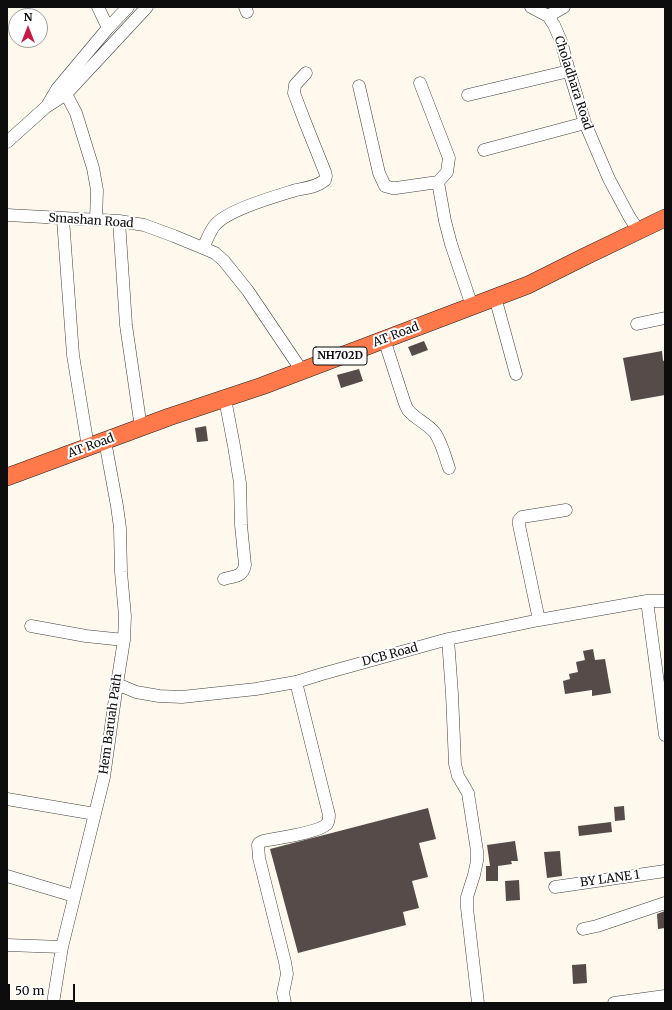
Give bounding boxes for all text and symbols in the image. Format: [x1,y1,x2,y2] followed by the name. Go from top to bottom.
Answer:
[8,8,48,48] north arrow
[24,10,32,24] text: N
[551,34,595,132] street label: Choladhara Road
[48,211,134,231] street label: Smashan Road
[371,320,421,350] street label: AT Road
[313,347,367,365] road number: NH702D
[66,431,116,461] street label: AT Road
[360,641,420,669] street label: DCB Road
[97,673,125,775] street label: Hem Baruah Path
[579,868,641,890] street label: BY LANE 1
[10,976,77,1002] scale bar
[15,983,44,998] text: 50 m

